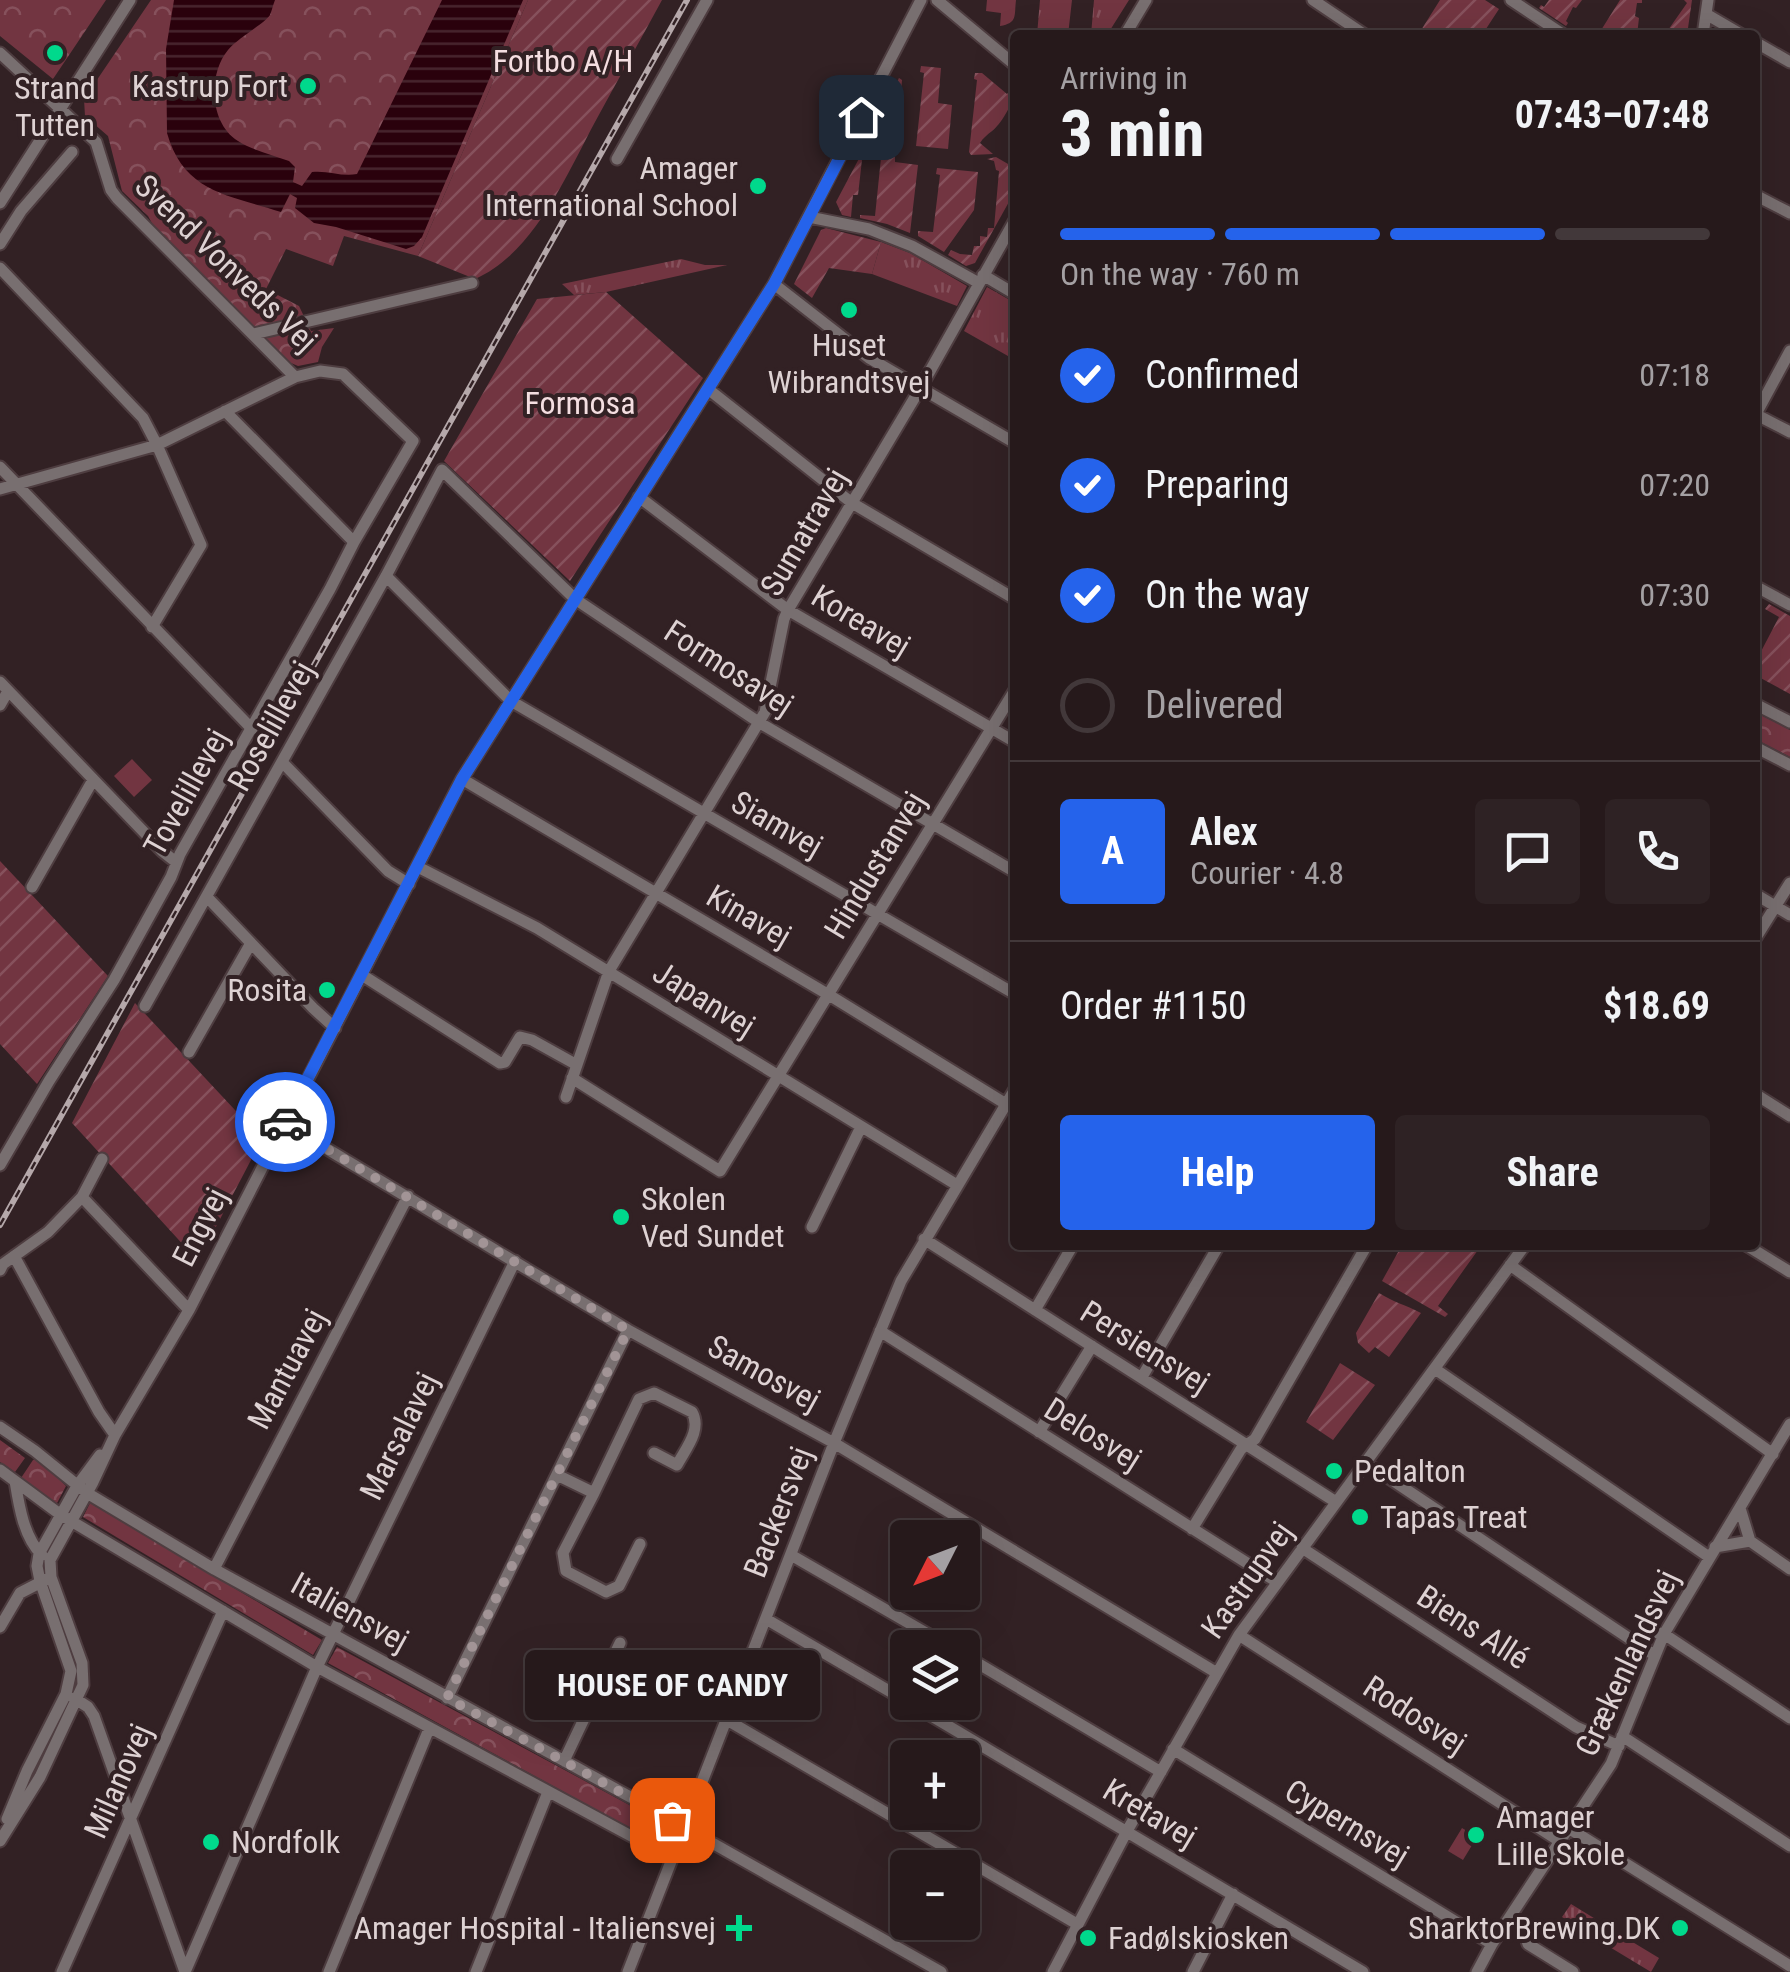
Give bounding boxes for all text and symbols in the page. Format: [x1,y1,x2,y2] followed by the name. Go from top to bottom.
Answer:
[44,42,66,64] marker: Strand Tutten
[493,42,633,80] park label: Fortbo A/H
[1060,59,1188,97] text: Arriving in
[132,67,288,105] place label: Kastrup Fort
[14,69,96,144] place label: Strand Tutten
[297,75,319,97] marker: Kastrup Fort
[819,75,904,160] pin
[834,90,889,145] icon: home
[1515,93,1710,137] text: 07:43–07:48
[1060,96,1204,172] text: 3 min
[485,149,738,224] place label: Amager International School
[127,167,325,359] street label: Svend Vonveds Vej
[747,175,769,197] marker: Amager International School
[1060,255,1300,293] text: On the way · 760 m
[838,299,860,321] marker: Huset Wibrandtsvej
[767,326,931,401] place label: Huset Wibrandtsvej
[1060,348,1115,403] icon: check
[1145,353,1300,397] text: Confirmed
[1639,356,1710,394] text: 07:18
[525,384,635,422] park label: Formosa
[1060,458,1115,513] icon: check
[752,462,856,602] street label: Sumatravej
[1145,463,1290,507] text: Preparing
[1639,466,1710,504] text: 07:20
[1060,568,1115,623] icon: check
[1145,573,1310,617] text: On the way
[1639,576,1710,614] text: 07:30
[805,577,917,665] street label: Koreavej
[657,612,801,724] street label: Formosavej
[220,654,322,798] street label: Roselillevej
[1145,683,1284,727] text: Delivered
[136,722,236,862] street label: Tovelillevej
[725,783,829,865] street label: Siamvej
[816,785,934,945] street label: Hindustanvej
[1475,799,1580,904] button: chat
[1605,799,1710,904] button: phone
[1190,810,1258,854] text: Alex
[1101,829,1124,873] text: A
[1190,854,1344,892] text: Courier · 4.8
[700,877,798,955] street label: Kinavej
[646,953,762,1045] street label: Japanvej
[227,971,307,1009] place label: Rosita
[316,979,338,1001] marker: Rosita
[1060,984,1247,1028] text: Order #1150
[1603,984,1710,1028] text: $18.69
[235,1072,335,1172] courier
[258,1095,313,1150] icon: car
[1060,1115,1375,1230] button: Help
[1395,1115,1710,1230] button: Share
[641,1180,784,1255] place label: Skolen Ved Sundet
[164,1181,236,1273] street label: Engvej
[610,1206,632,1228] marker: Skolen Ved Sundet
[1073,1292,1217,1402] street label: Persiensvej
[240,1302,334,1436] street label: Mantuavej
[701,1327,827,1419] street label: Samosvej
[352,1366,446,1506] street label: Marsalavej
[1038,1390,1148,1478] street label: Delosvej
[736,1441,820,1583] street label: Backersvej
[1354,1452,1466,1490] place label: Pedalton
[1323,1460,1345,1482] marker: Pedalton
[1380,1498,1527,1536] place label: Tapas Treat
[1349,1506,1371,1528] marker: Tapas Treat
[1193,1514,1301,1646] street label: Kastrupvej
[890,1520,980,1610] north arrow
[890,1520,980,1940] map controls
[285,1564,415,1660] street label: Italiensvej
[1567,1564,1687,1762] street label: Grækenlandsvej
[1410,1577,1536,1677] street label: Biens Allé
[890,1630,980,1720] button: layers
[524,1650,820,1720] callout: HOUSE OF CANDY
[557,1666,788,1704] text: HOUSE OF CANDY
[1356,1668,1474,1762] street label: Rodosvej
[76,1718,160,1844] street label: Milanovej
[890,1740,980,1830] button: +
[1096,1770,1204,1856] street label: Kretavej
[1278,1771,1416,1875] street label: Cypernsvej
[630,1778,715,1863] pin
[645,1793,700,1848] icon: bag
[1496,1798,1625,1873] place label: Amager Lille Skole
[231,1823,341,1861] place label: Nordfolk
[1465,1824,1487,1846] marker: Amager Lille Skole
[200,1831,222,1853] marker: Nordfolk
[890,1850,980,1940] button: −
[354,1909,716,1947] place label: Amager Hospital - Italiensvej
[1408,1909,1661,1947] place label: SharktorBrewing.DK
[726,1915,752,1941] marker: Amager Hospital - Italiensvej
[1669,1917,1691,1939] marker: SharktorBrewing.DK
[1108,1919,1289,1957] place label: Fadølskiosken
[1077,1927,1099,1949] marker: Fadølskiosken

